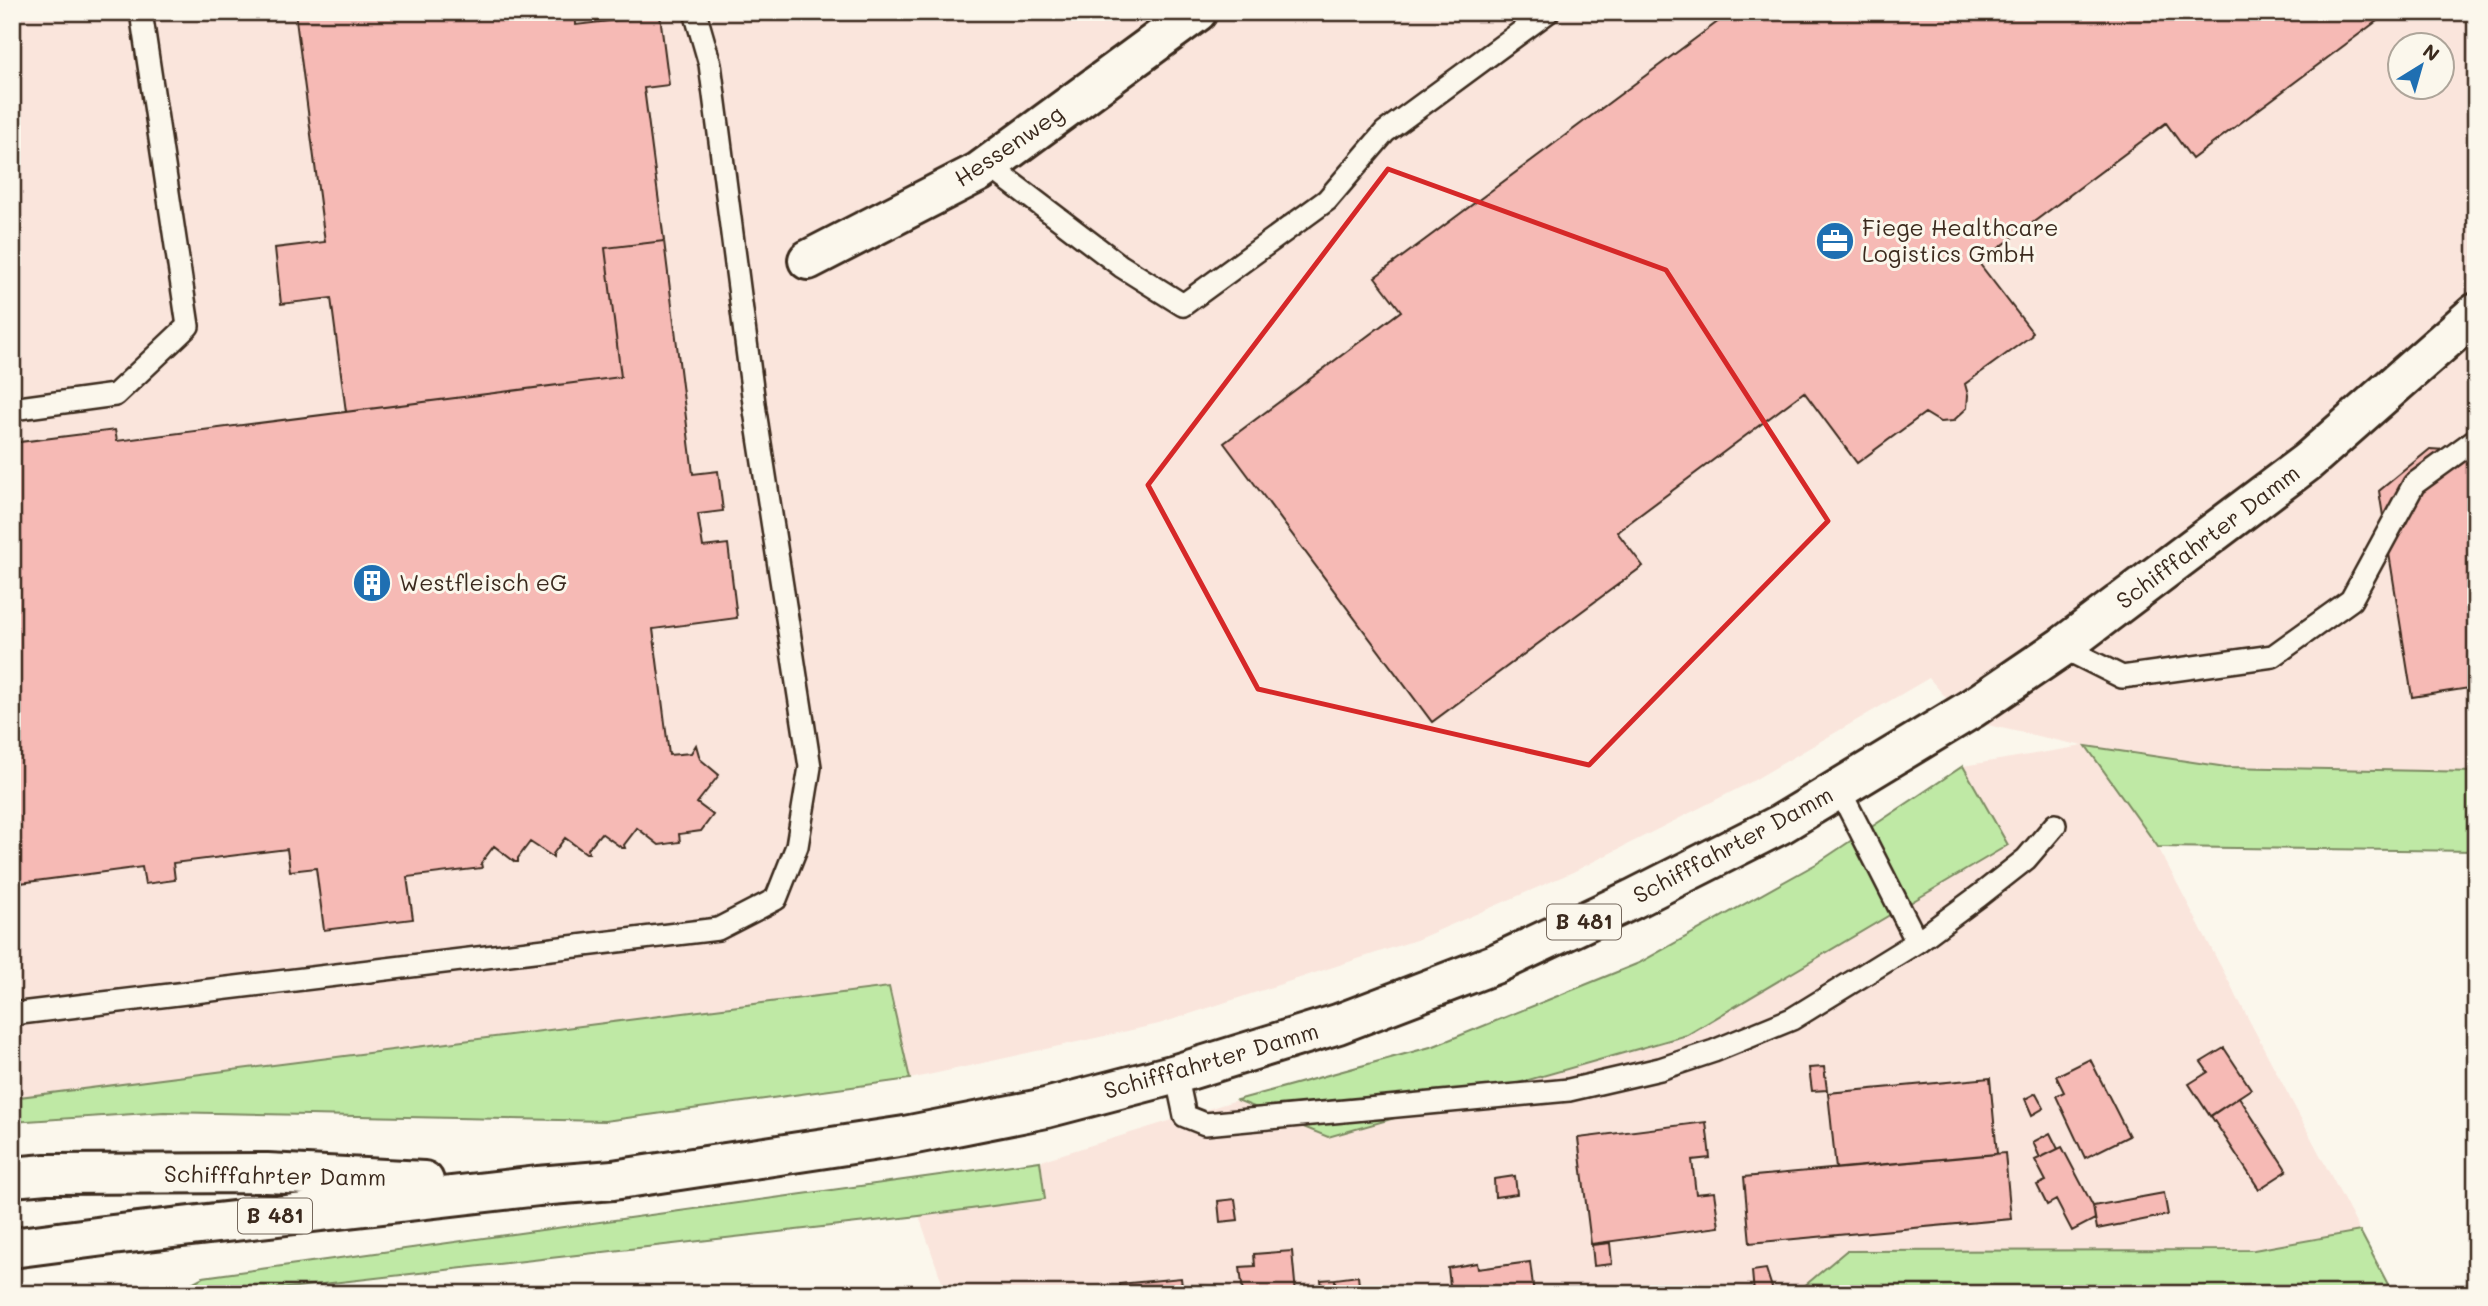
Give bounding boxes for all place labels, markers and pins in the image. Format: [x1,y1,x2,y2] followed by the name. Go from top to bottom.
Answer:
[1862,212,2059,268] place label: Fiege Healthcare Logistics GmbH
[1814,220,1856,262] office icon: Fiege Healthcare Logistics GmbH
[351,562,393,604] building icon: Westfleisch eG
[399,567,567,597] place label: Westfleisch eG

